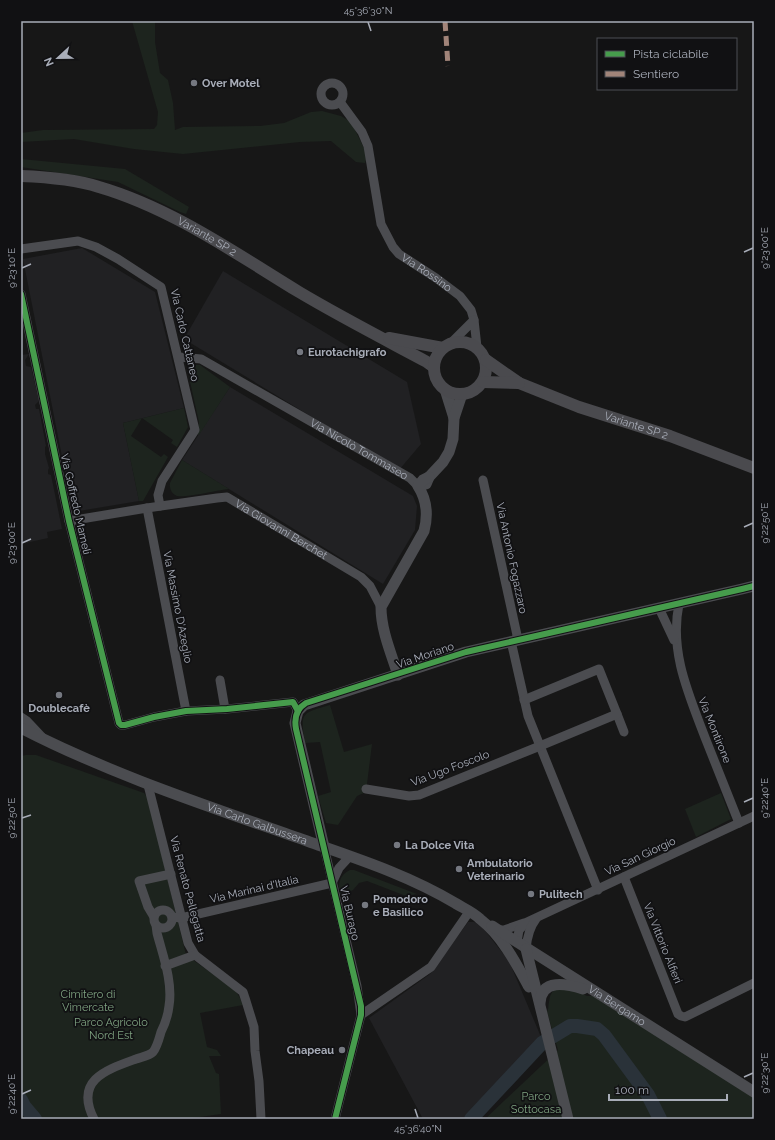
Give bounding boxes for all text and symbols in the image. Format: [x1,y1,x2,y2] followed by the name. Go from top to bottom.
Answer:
[344,5,392,16] text: 45°36'30"N
[38,38,78,78] north arrow
[597,38,737,90] legend
[633,47,708,61] text: Pista ciclabile
[42,55,57,68] text: N
[633,67,679,81] text: Sentiero
[202,77,260,90] place label: Over Motel
[189,78,199,88] marker: Over Motel
[175,214,239,259] street label: Variante SP 2
[759,227,770,269] text: 9°23'00"E
[6,248,17,288] text: 9°23'10"E
[399,251,455,295] street label: Via Rossino
[168,288,202,383] street label: Via Carlo Cattaneo
[308,346,387,359] place label: Eurotachigrafo
[295,347,305,357] marker: Eurotachigrafo
[603,409,670,442] street label: Variante SP 2
[307,416,411,483] street label: Via Nicolò Tommaseo
[58,452,93,556] street label: Via Goffredo Mameli
[232,497,330,563] street label: Via Giovanni Berchet
[493,502,530,615] street label: Via Antonio Fogazzaro
[759,503,770,543] text: 9°22'50"E
[6,522,17,564] text: 9°23'00"E
[160,550,195,665] street label: Via Massimo D'Azeglio
[395,639,456,671] street label: Via Moriano
[54,690,64,700] marker: Doublecafè
[695,695,734,766] street label: Via Montirone
[28,702,90,715] place label: Doublecafè
[409,747,492,789] street label: Via Ugo Foscolo
[759,778,770,818] text: 9°22'40"E
[6,798,17,838] text: 9°22'50"E
[205,800,309,848] street label: Via Carlo Galbussera
[603,834,678,879] street label: Via San Giorgio
[167,835,208,944] street label: Via Renato Pellegatta
[405,839,474,852] place label: La Dolce Vita
[392,840,402,850] marker: La Dolce Vita
[467,857,533,883] place label: Ambulatorio Veterinario
[454,864,464,874] marker: Ambulatorio Veterinario
[208,873,300,906] street label: Via Marinai d'Italia
[337,885,362,942] street label: Via Burago
[539,888,583,901] place label: Pulitech
[526,889,536,899] marker: Pulitech
[373,893,428,919] place label: Pomodoro e Basilico
[360,900,370,910] marker: Pomodoro e Basilico
[640,901,685,985] street label: Via Vittorio Alfieri
[586,983,648,1029] street label: Via Bergamo
[61,988,115,1014] park label: Cimitero di Vimercate
[74,1016,148,1042] park label: Parco Agricolo Nord Est
[287,1044,334,1057] place label: Chapeau
[337,1045,347,1055] marker: Chapeau
[759,1053,770,1093] text: 9°22'30"E
[6,1074,17,1114] text: 9°22'40"E
[609,1076,727,1102] scale bar
[615,1083,649,1097] text: 100 m
[511,1090,561,1116] park label: Parco Sottocasa
[394,1123,442,1134] text: 45°36'40"N

